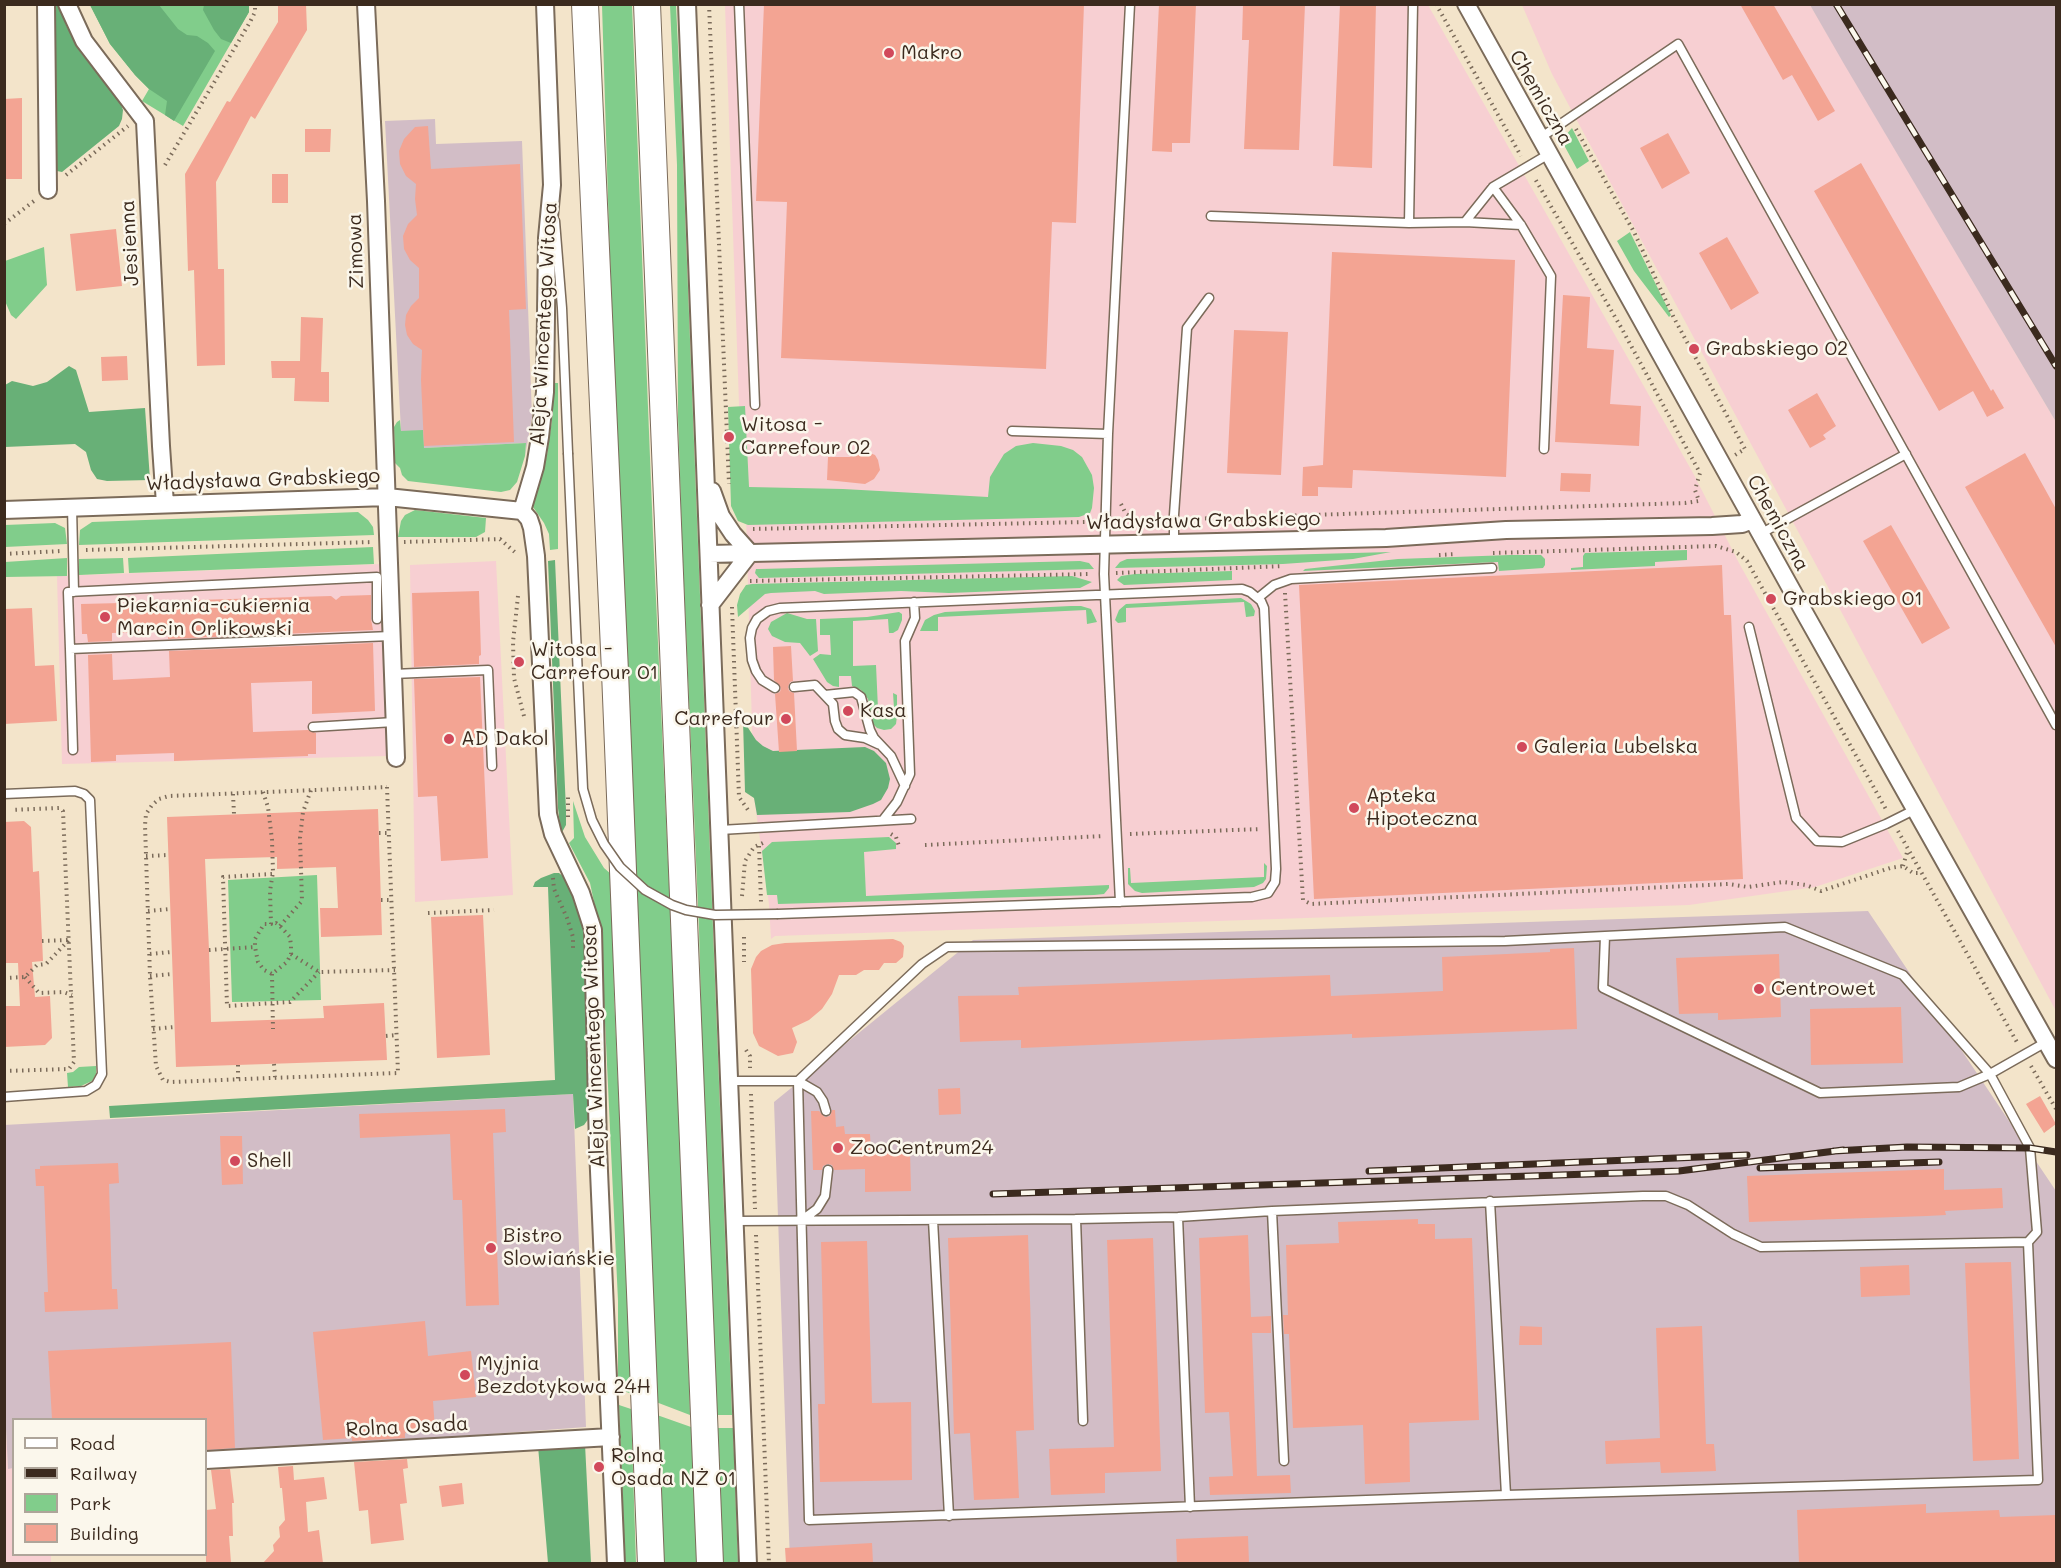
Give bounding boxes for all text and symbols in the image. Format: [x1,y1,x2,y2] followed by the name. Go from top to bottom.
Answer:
[901,41,962,65] place label: Makro
[882,46,896,60] marker: Makro
[1504,46,1578,150] street label: Chemiczna
[116,199,144,287] street label: Jesienna
[526,201,562,447] street label: Aleja Wincentego Witosa
[343,213,369,289] street label: Zimowa
[1706,337,1848,361] place label: Grabskiego 02
[1687,342,1701,356] marker: Grabskiego 02
[741,413,871,460] place label: Witosa - Carrefour 02
[722,430,736,444] marker: Witosa - Carrefour 02
[145,464,381,496] street label: Władysława Grabskiego
[1742,471,1814,575] street label: Chemiczna
[1086,507,1320,535] street label: Władysława Grabskiego
[1783,587,1923,611] place label: Grabskiego 01
[1764,592,1778,606] marker: Grabskiego 01
[117,594,310,641] place label: Piekarnia-cukiernia Marcin Orlikowski
[98,610,112,624] marker: Piekarnia-cukiernia Marcin Orlikowski
[531,638,658,685] place label: Witosa - Carrefour 01
[512,655,526,669] marker: Witosa - Carrefour 01
[860,699,907,723] place label: Kasa
[841,704,855,718] marker: Kasa
[674,707,774,731] place label: Carrefour
[779,712,793,726] marker: Carrefour
[461,727,549,751] place label: AD Dakol
[442,732,456,746] marker: AD Dakol
[1534,735,1698,759] place label: Galeria Lubelska
[1515,740,1529,754] marker: Galeria Lubelska
[1366,784,1478,831] place label: Apteka Hipoteczna
[1347,801,1361,815] marker: Apteka Hipoteczna
[578,923,610,1169] street label: Aleja Wincentego Witosa
[1771,977,1876,1001] place label: Centrowet
[1752,982,1766,996] marker: Centrowet
[850,1136,994,1160] place label: ZooCentrum24
[831,1141,845,1155] marker: ZooCentrum24
[247,1149,292,1173] place label: Shell
[228,1154,242,1168] marker: Shell
[503,1224,615,1271] place label: Bistro Slowiańskie
[484,1241,498,1255] marker: Bistro Slowiańskie
[477,1352,651,1399] place label: Myjnia Bezdotykowa 24H
[458,1368,472,1382] marker: Myjnia Bezdotykowa 24H
[345,1412,469,1442] street label: Rolna Osada
[12,1418,207,1556] legend
[70,1431,115,1455] text: Road
[611,1444,736,1491] place label: Rolna Osada NŻ 01
[592,1460,606,1474] marker: Rolna Osada NŻ 01
[70,1461,137,1485] text: Railway
[70,1491,111,1515] text: Park
[70,1521,138,1545] text: Building

